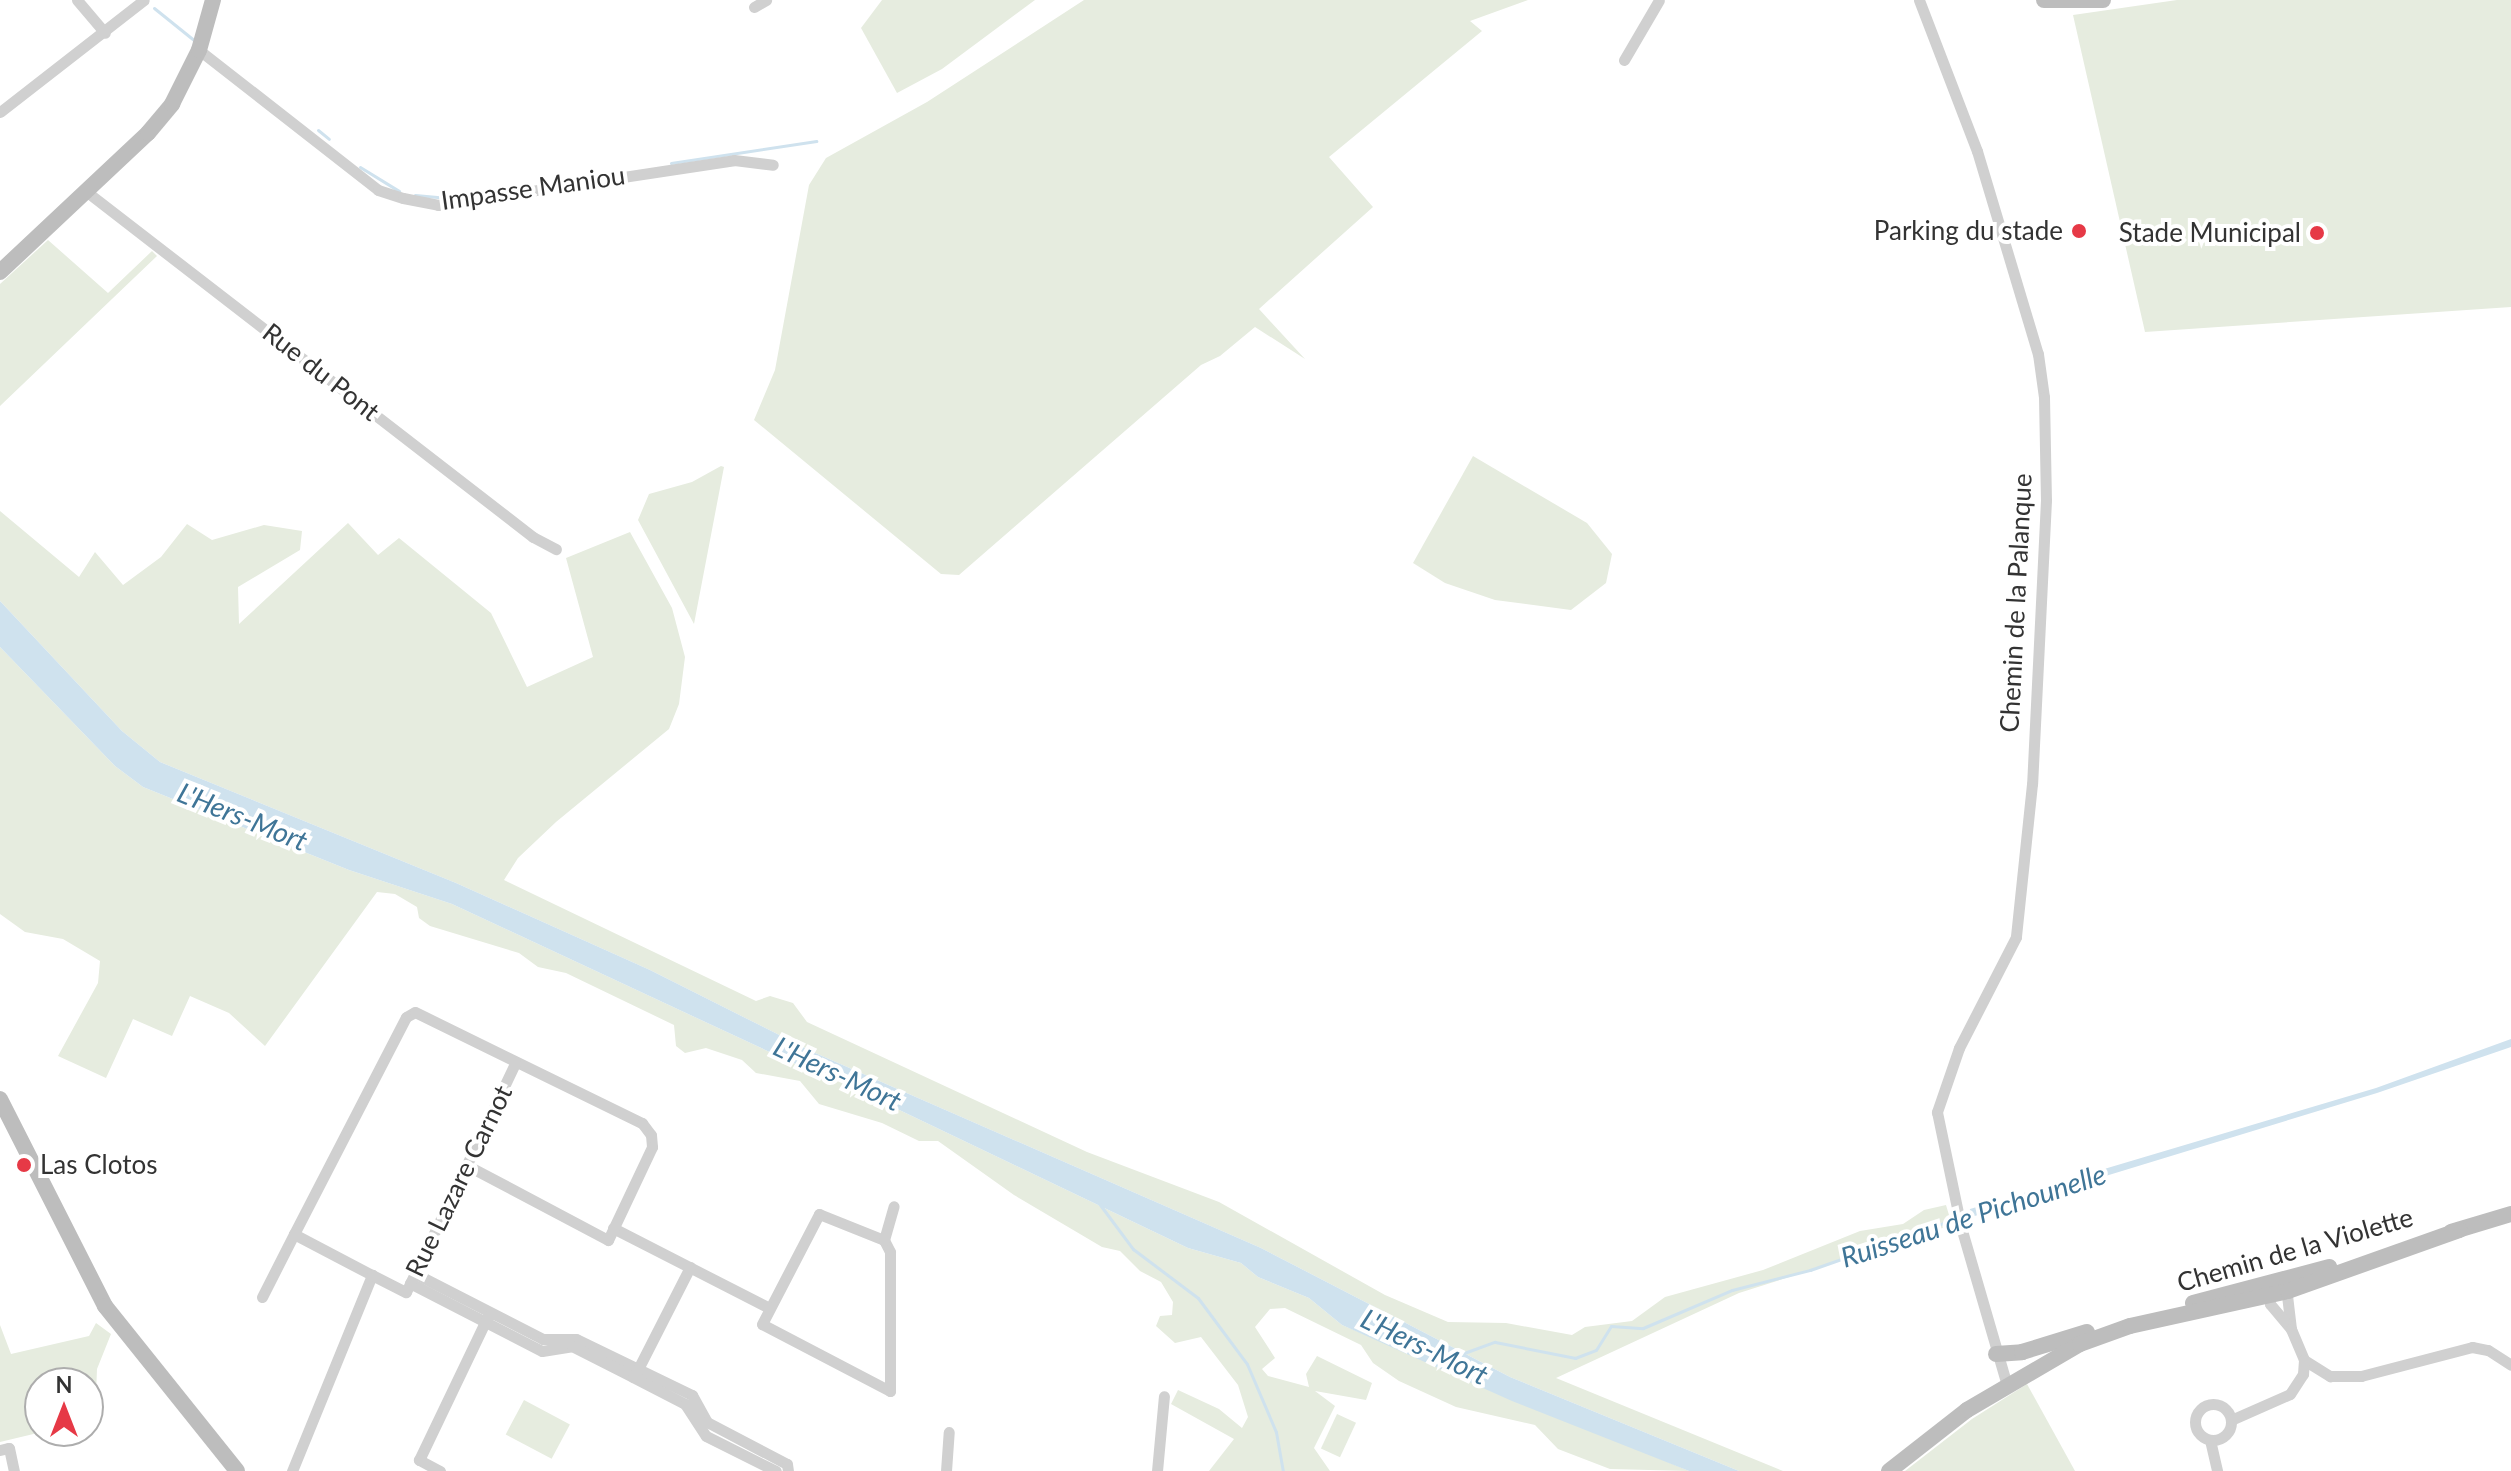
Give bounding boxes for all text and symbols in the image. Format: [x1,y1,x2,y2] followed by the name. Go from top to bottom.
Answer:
[439,160,627,216] street label: Impasse Maniou
[1874,215,2063,247] place label: Parking du stade
[2119,217,2301,249] place label: Stade Municipal
[2070,222,2088,240] marker: Parking du stade
[2308,224,2326,242] marker: Stade Municipal
[256,317,386,427] street label: Rue du Pont
[1994,473,2038,733] street label: Chemin de la Palanque
[173,775,313,857] water label: L'Hers-Mort
[769,1029,907,1117] water label: L'Hers-Mort
[399,1080,519,1282] street label: Rue Lazare Carnot
[40,1149,157,1181] place label: Las Clotos
[15,1156,33,1174] marker: Las Clotos
[1836,1156,2110,1274] water label: Ruisseau de Pichounelle
[2173,1201,2417,1299] street label: Chemin de la Violette
[1356,1301,1494,1391] water label: L'Hers-Mort
[24,1367,104,1447] north arrow
[56,1371,72,1398] text: N

